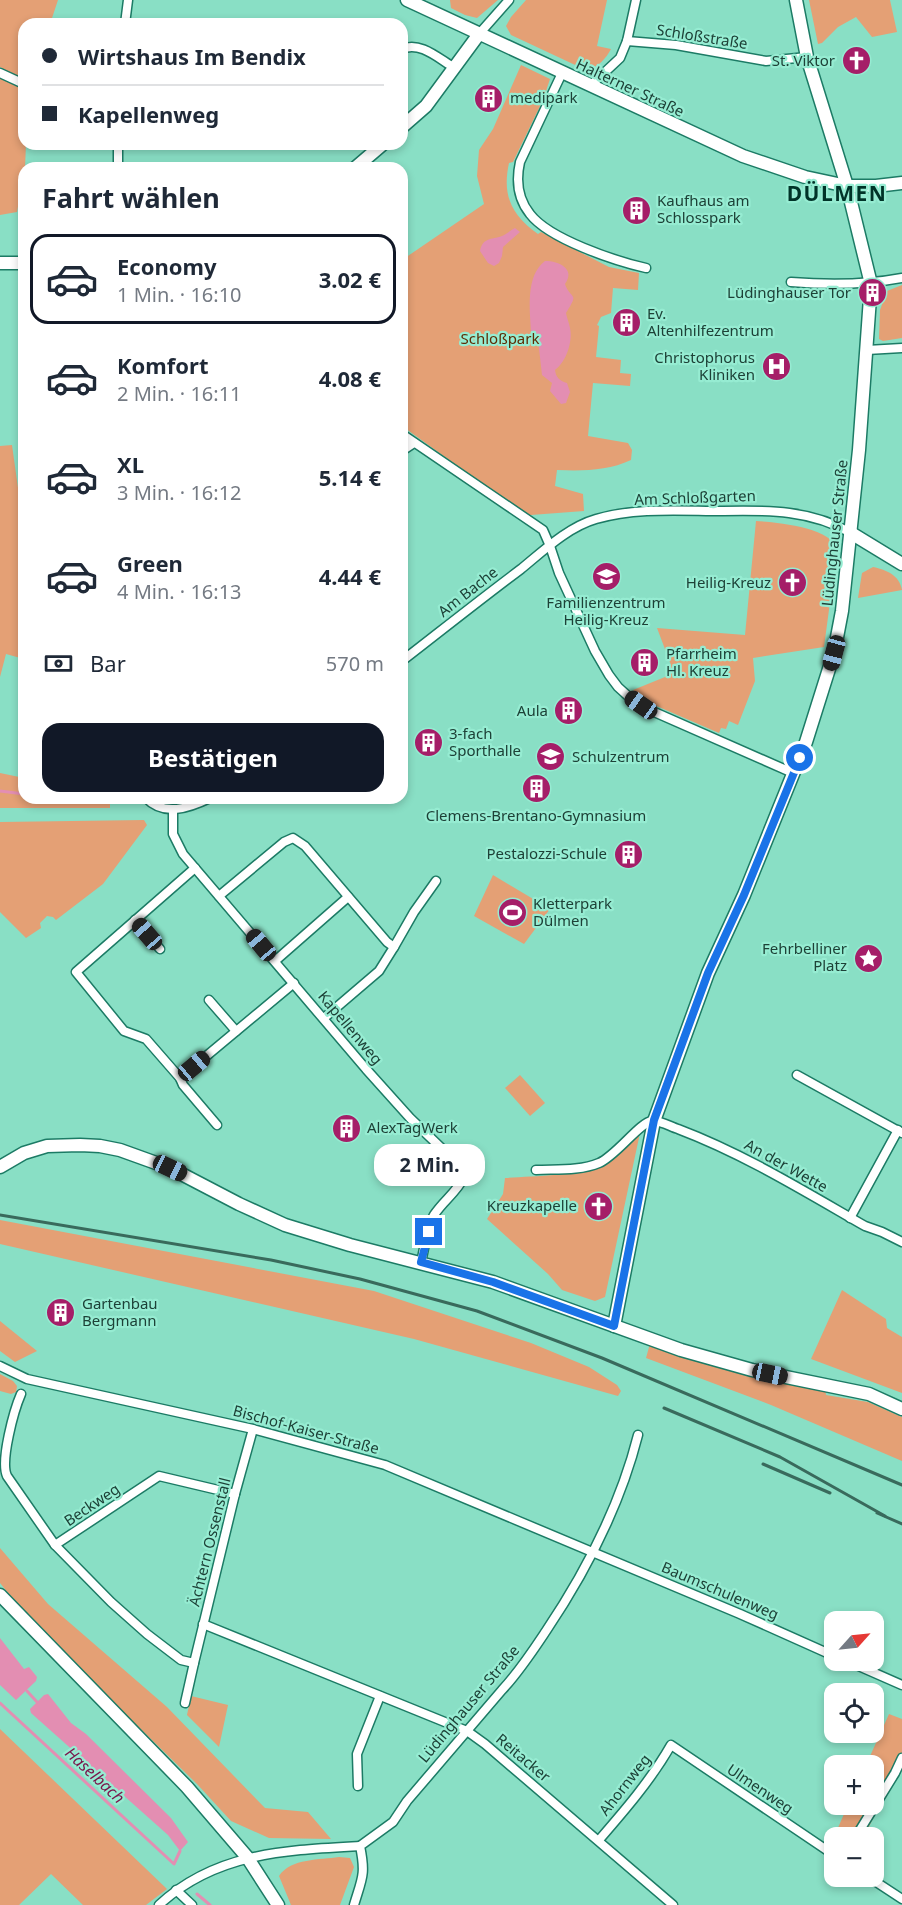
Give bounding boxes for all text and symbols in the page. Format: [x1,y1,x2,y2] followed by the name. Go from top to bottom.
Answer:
[655,19,749,53] street label: Schloßstraße
[78,41,306,71] text: Wirtshaus Im Bendix
[840,45,872,77] church icon: St. Viktor
[772,50,835,70] place label: St. Viktor
[573,53,688,121] street label: Halterner Straße
[473,82,505,114] building icon: medipark
[510,87,577,107] place label: medipark
[78,99,219,129] text: Kapellenweg
[42,179,220,216] text: Fahrt wählen
[787,179,887,207] district label: DÜLMEN
[657,190,750,227] place label: Kaufhaus am Schlosspark
[620,194,652,226] building icon: Kaufhaus am Schlosspark
[117,251,216,281] text: Economy
[45,252,99,306] icon: car
[319,264,381,294] text: 3.02 €
[856,277,888,309] building icon: Lüdinghauser Tor
[117,281,242,308] text: 1 Min. · 16:10
[727,282,851,302] place label: Lüdinghauser Tor
[647,303,774,340] place label: Ev. Altenhilfezentrum
[610,307,642,339] building icon: Ev. Altenhilfezentrum
[461,328,539,348] park label: Schloßpark
[654,347,755,384] place label: Christophorus Kliniken
[117,350,208,380] text: Komfort
[45,351,99,405] icon: car
[760,351,792,383] hospital icon: Christophorus Kliniken
[319,363,381,393] text: 4.08 €
[117,380,242,407] text: 2 Min. · 16:11
[117,449,144,479] text: XL
[45,450,99,504] icon: car
[816,459,852,607] street label: Lüdinghauser Straße
[319,462,381,492] text: 5.14 €
[117,479,242,506] text: 3 Min. · 16:12
[634,485,756,509] street label: Am Schloßgarten
[117,548,183,578] text: Green
[45,549,99,603] icon: car
[590,560,622,592] school or university icon: Familienzentrum Heilig-Kreuz
[319,561,381,591] text: 4.44 €
[433,562,501,621] street label: Am Bache
[776,567,808,599] church icon: Heilig-Kreuz
[686,572,771,592] place label: Heilig-Kreuz
[117,578,242,605] text: 4 Min. · 16:13
[546,592,666,629] place label: Familienzentrum Heilig-Kreuz
[821,633,847,673] car
[666,643,737,680] place label: Pfarrheim Hl. Kreuz
[42,647,75,680] icon: cash
[629,647,661,679] building icon: Pfarrheim Hl. Kreuz
[90,648,126,678] text: Bar
[326,650,384,677] text: 570 m
[621,687,661,723] car
[553,695,585,727] building icon: Aula
[517,700,548,720] place label: Aula
[42,723,384,792] button: Bestätigen
[449,723,521,760] place label: 3-fach Sporthalle
[412,727,444,759] building icon: 3-fach Sporthalle
[535,741,567,773] school or university icon: Schulzentrum
[786,744,813,771] route start
[572,746,670,766] place label: Schulzentrum
[520,773,552,805] building icon: Clemens-Brentano-Gymnasium
[426,805,646,825] place label: Clemens-Brentano-Gymnasium
[612,838,644,870] building icon: Pestalozzi-Schule
[487,843,607,863] place label: Pestalozzi-Schule
[533,893,612,930] place label: Kletterpark Dülmen
[496,897,528,929] sports icon: Kletterpark Dülmen
[128,915,166,953] car
[243,925,279,965] car
[762,938,847,975] place label: Fehrbelliner Platz
[852,942,884,974] place icon: Fehrbelliner Platz
[314,986,387,1068] street label: Kapellenweg
[174,1048,214,1084] car
[330,1112,362,1144] building icon: AlexTagWerk
[367,1117,458,1137] place label: AlexTagWerk
[741,1134,832,1196] street label: An der Wette
[374,1145,484,1187] callout: 2 Min.
[399,1151,460,1178] text: 2 Min.
[150,1152,190,1184] car
[582,1190,614,1222] church icon: Kreuzkapelle
[487,1195,577,1215] place label: Kreuzkapelle
[415,1218,442,1245] route end
[82,1293,158,1330] place label: Gartenbau Bergmann
[45,1297,77,1329] building icon: Gartenbau Bergmann
[751,1361,789,1387] car
[231,1400,382,1458] street label: Bischof-Kaiser-Straße
[183,1475,235,1608] street label: Ächtern Ossenstall
[60,1478,123,1530] street label: Beckweg
[659,1556,782,1624] street label: Baumschulenweg
[824,1611,884,1671] north arrow
[824,1611,884,1887] map controls
[413,1641,523,1766] street label: Lüdinghauser Straße
[824,1683,884,1743] button: locate
[492,1729,555,1786] street label: Reitacker
[60,1742,130,1808] water label: Haselbach
[594,1750,655,1819] street label: Ahornweg
[824,1755,884,1815] button: +
[723,1759,798,1818] street label: Ulmenweg
[824,1827,884,1887] button: −

